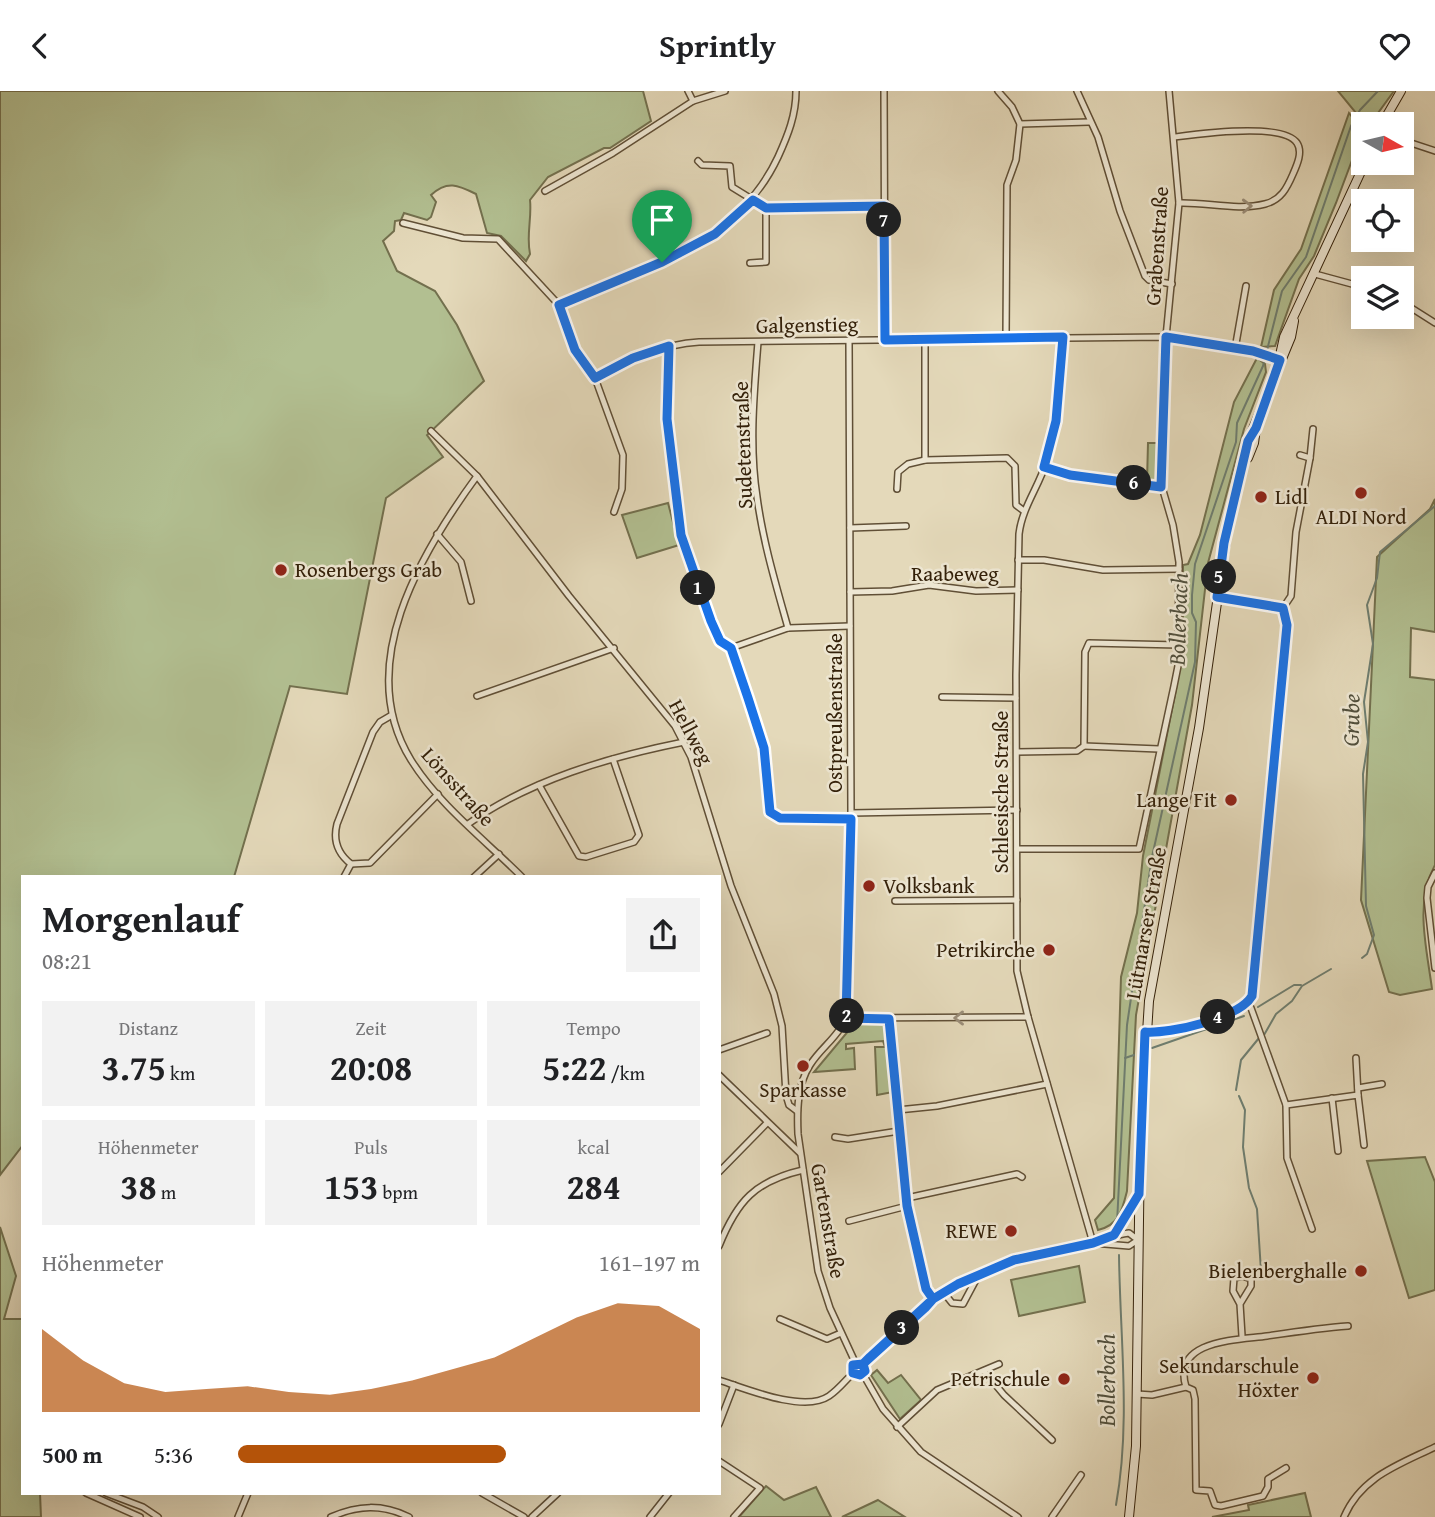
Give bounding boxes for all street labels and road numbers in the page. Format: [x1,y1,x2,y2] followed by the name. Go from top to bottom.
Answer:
[1137,185,1176,307] street label: Grabenstraße
[756,308,859,341] street label: Galgenstieg
[725,380,760,510] street label: Sudetenstraße
[911,558,999,589] street label: Raabeweg
[819,633,850,793] street label: Ostpreußenstraße
[661,693,722,771] street label: Hellweg
[985,710,1016,873] street label: Schlesische Straße
[414,740,503,833] street label: Lönsstraße
[1117,844,1174,1002] street label: Lütmarser Straße
[803,1161,854,1281] street label: Gartenstraße

